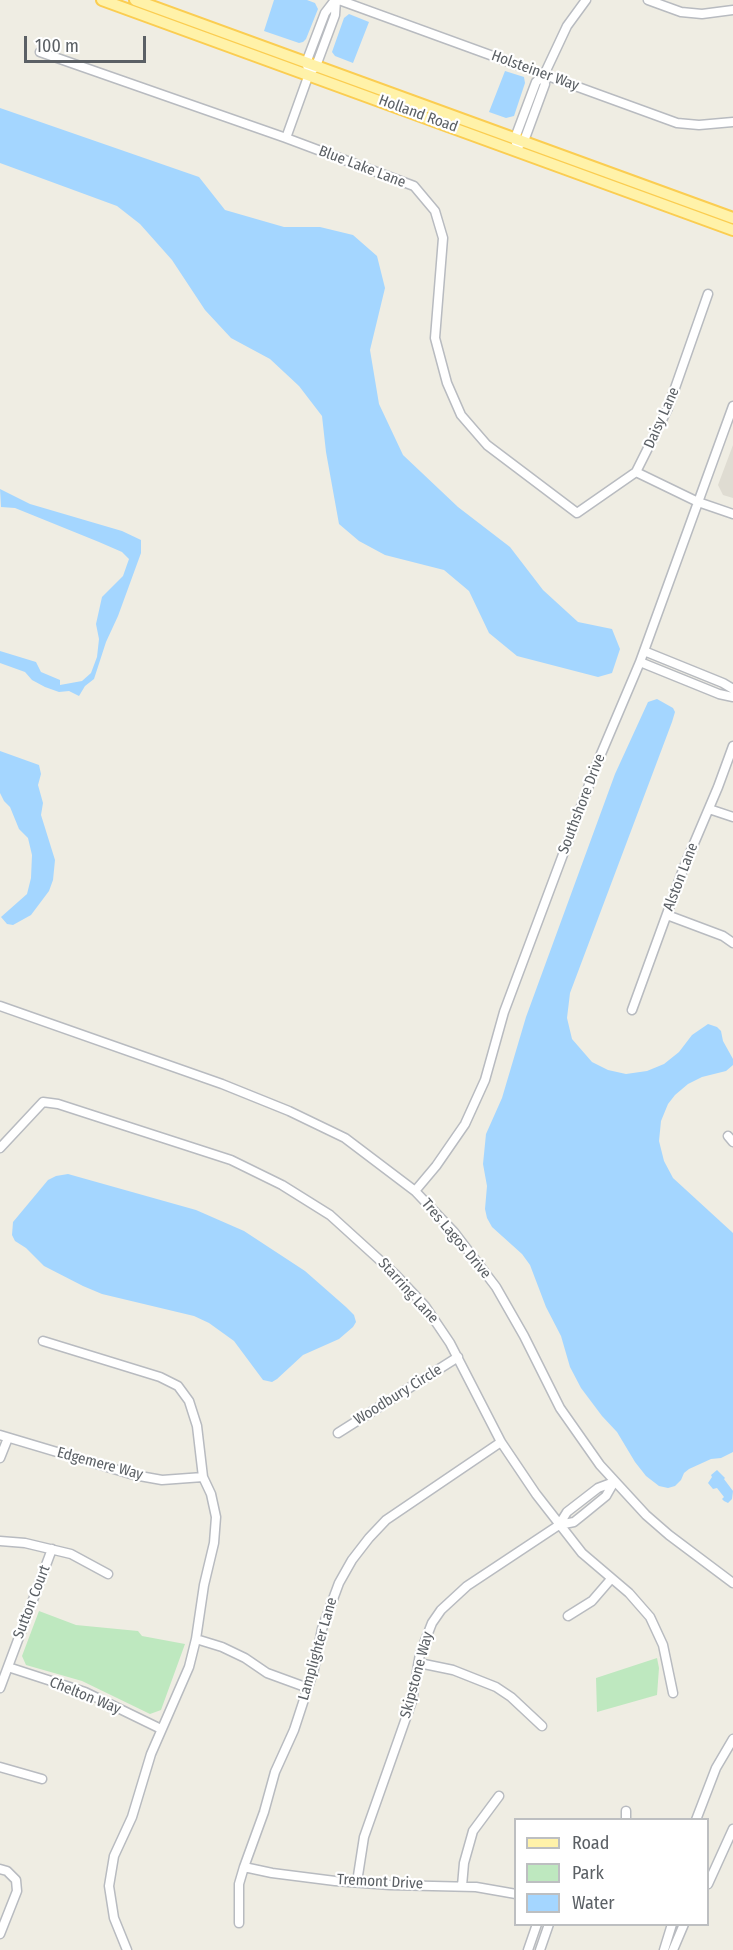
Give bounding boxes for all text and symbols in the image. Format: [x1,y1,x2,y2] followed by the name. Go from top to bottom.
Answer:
[27,24,148,62] scale bar
[35,35,79,57] text: 100 m
[489,47,581,95] street label: Holsteiner Way
[376,91,460,137] street label: Holland Road
[316,142,408,192] street label: Blue Lake Lane
[640,385,684,451] street label: Daisy Lane
[555,751,609,857] street label: Southshore Drive
[660,840,702,914] street label: Alston Lane
[417,1195,495,1283] street label: Tres Lagos Drive
[374,1255,442,1327] street label: Starring Lane
[351,1361,445,1429] street label: Woodbury Circle
[55,1444,145,1484] street label: Edgemere Way
[10,1563,54,1641] street label: Sutton Court
[295,1595,341,1703] street label: Lamplighter Lane
[397,1630,437,1720] street label: Skipstone Way
[47,1674,123,1718] street label: Chelton Way
[514,1818,709,1926] legend
[572,1832,609,1854] text: Road
[572,1862,604,1884] text: Park
[336,1871,424,1893] street label: Tremont Drive
[572,1892,615,1914] text: Water

